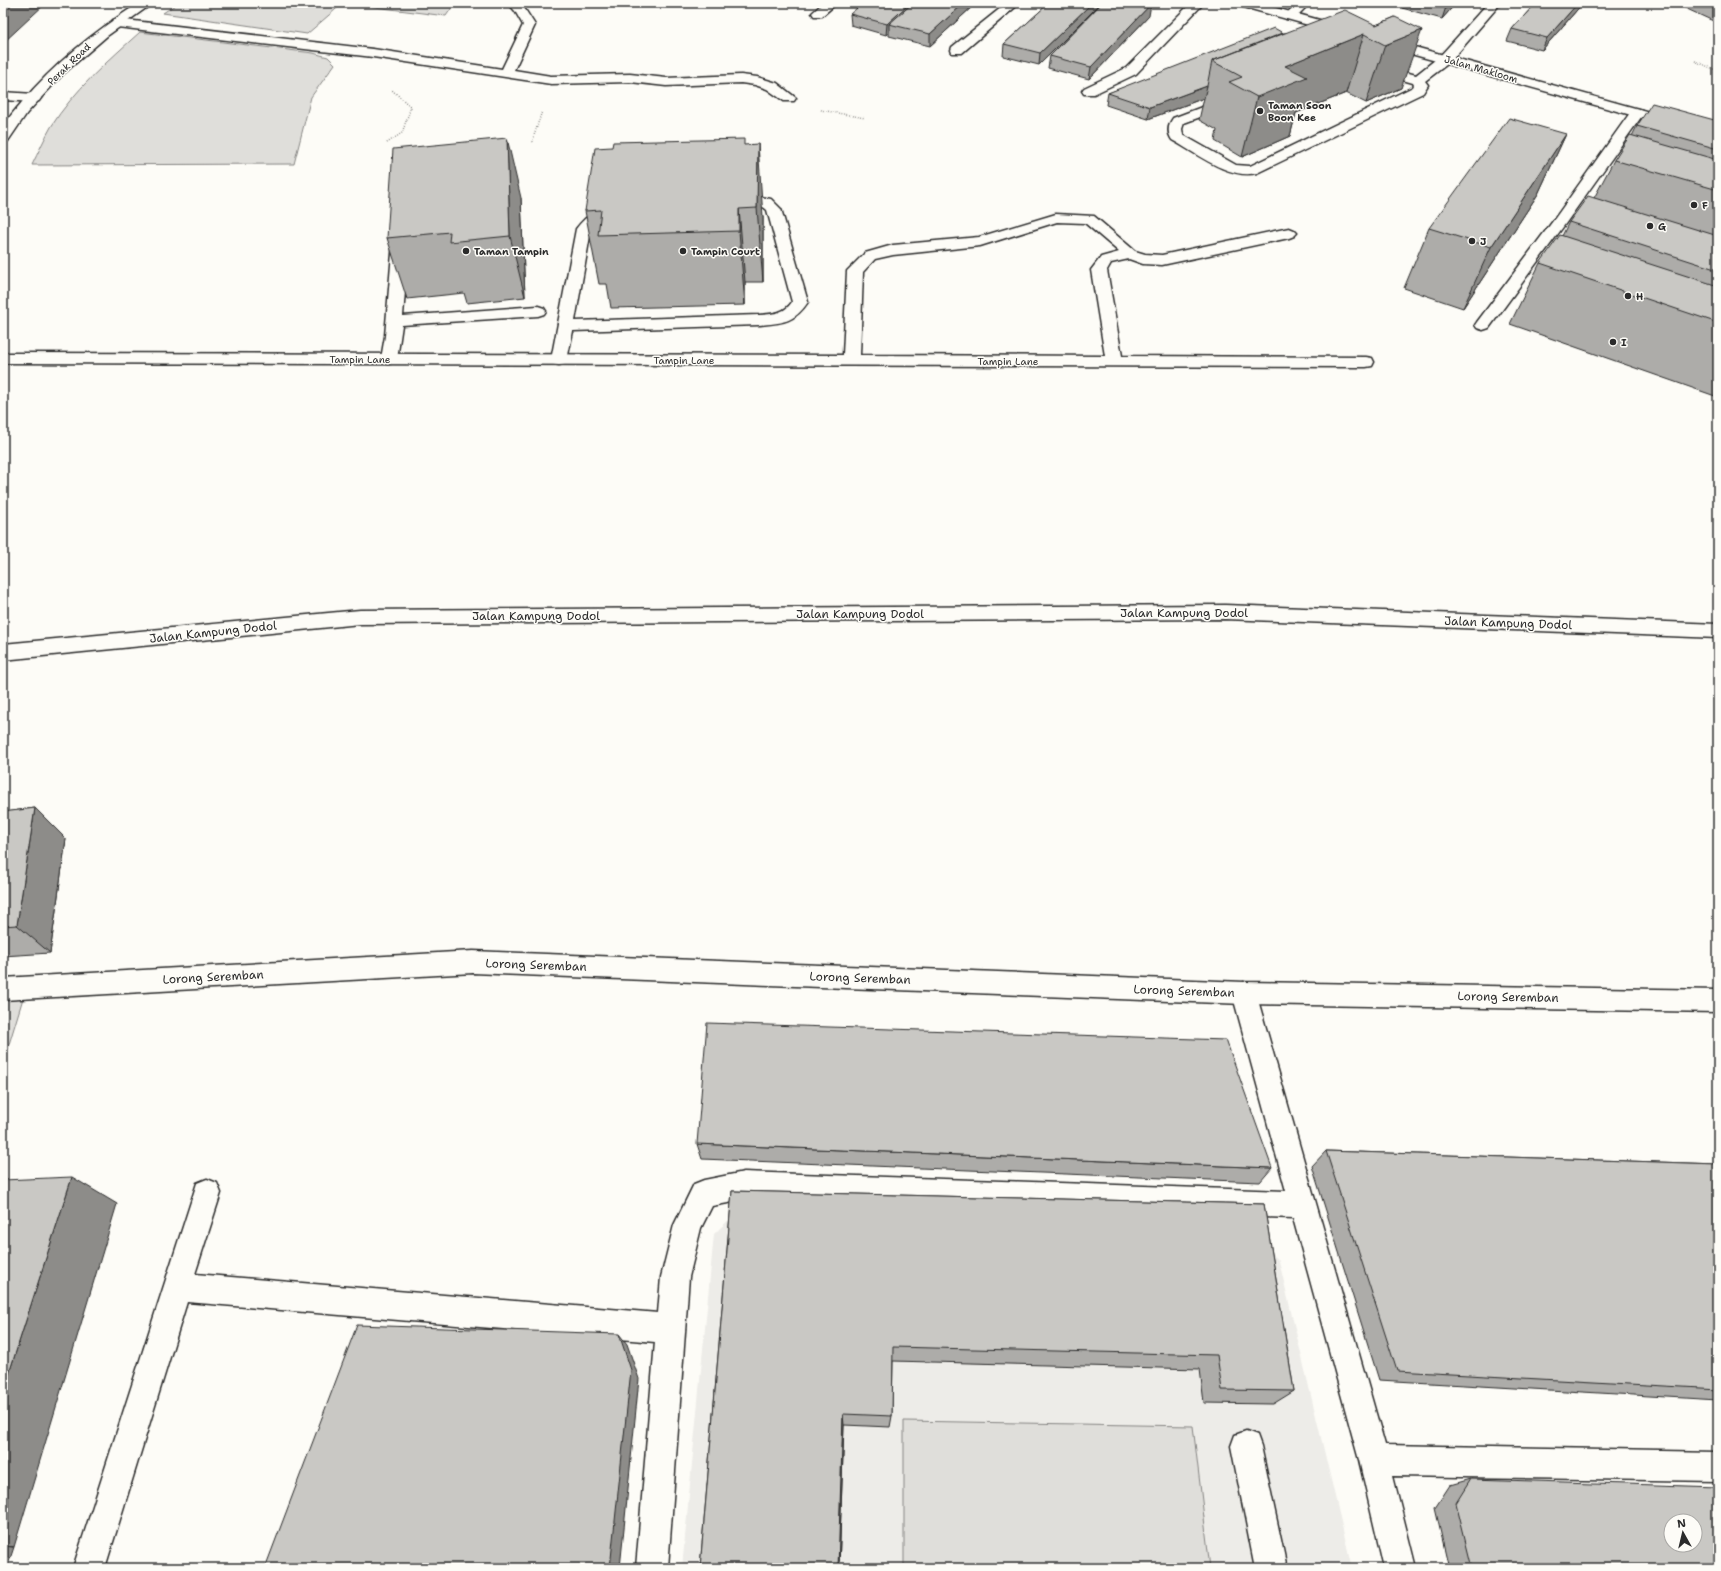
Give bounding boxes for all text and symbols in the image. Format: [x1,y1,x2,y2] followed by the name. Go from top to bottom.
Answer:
[45,40,94,88] street label: Perak Road
[1443,52,1520,86] street label: Jalan Makloom
[1268,99,1332,124] place label: Taman Soon Boon Kee
[1255,106,1265,116] marker: Taman Soon Boon Kee
[1702,199,1708,212] place label: F
[1689,200,1699,210] marker: F
[1658,220,1666,233] place label: G
[1645,221,1655,231] marker: G
[1480,235,1487,248] place label: J
[1467,236,1477,246] marker: J
[474,245,549,258] place label: Taman Tampin
[691,245,760,258] place label: Tampin Court
[461,246,471,256] marker: Taman Tampin
[678,246,688,256] marker: Tampin Court
[1636,290,1643,303] place label: H
[1623,291,1633,301] marker: H
[1621,336,1627,349] place label: I
[1608,337,1618,347] marker: I
[330,353,391,366] street label: Tampin Lane
[654,354,715,367] street label: Tampin Lane
[978,355,1039,368] street label: Tampin Lane
[1120,605,1248,621] street label: Jalan Kampung Dodol
[796,606,924,622] street label: Jalan Kampung Dodol
[472,608,600,624] street label: Jalan Kampung Dodol
[1444,613,1573,633] street label: Jalan Kampung Dodol
[149,617,278,647] street label: Jalan Kampung Dodol
[485,955,587,975] street label: Lorong Seremban
[162,966,264,988] street label: Lorong Seremban
[809,968,911,988] street label: Lorong Seremban
[1133,981,1235,1001] street label: Lorong Seremban
[1457,988,1559,1006] street label: Lorong Seremban
[1663,1513,1703,1553] north arrow
[1676,1516,1687,1532] text: N

